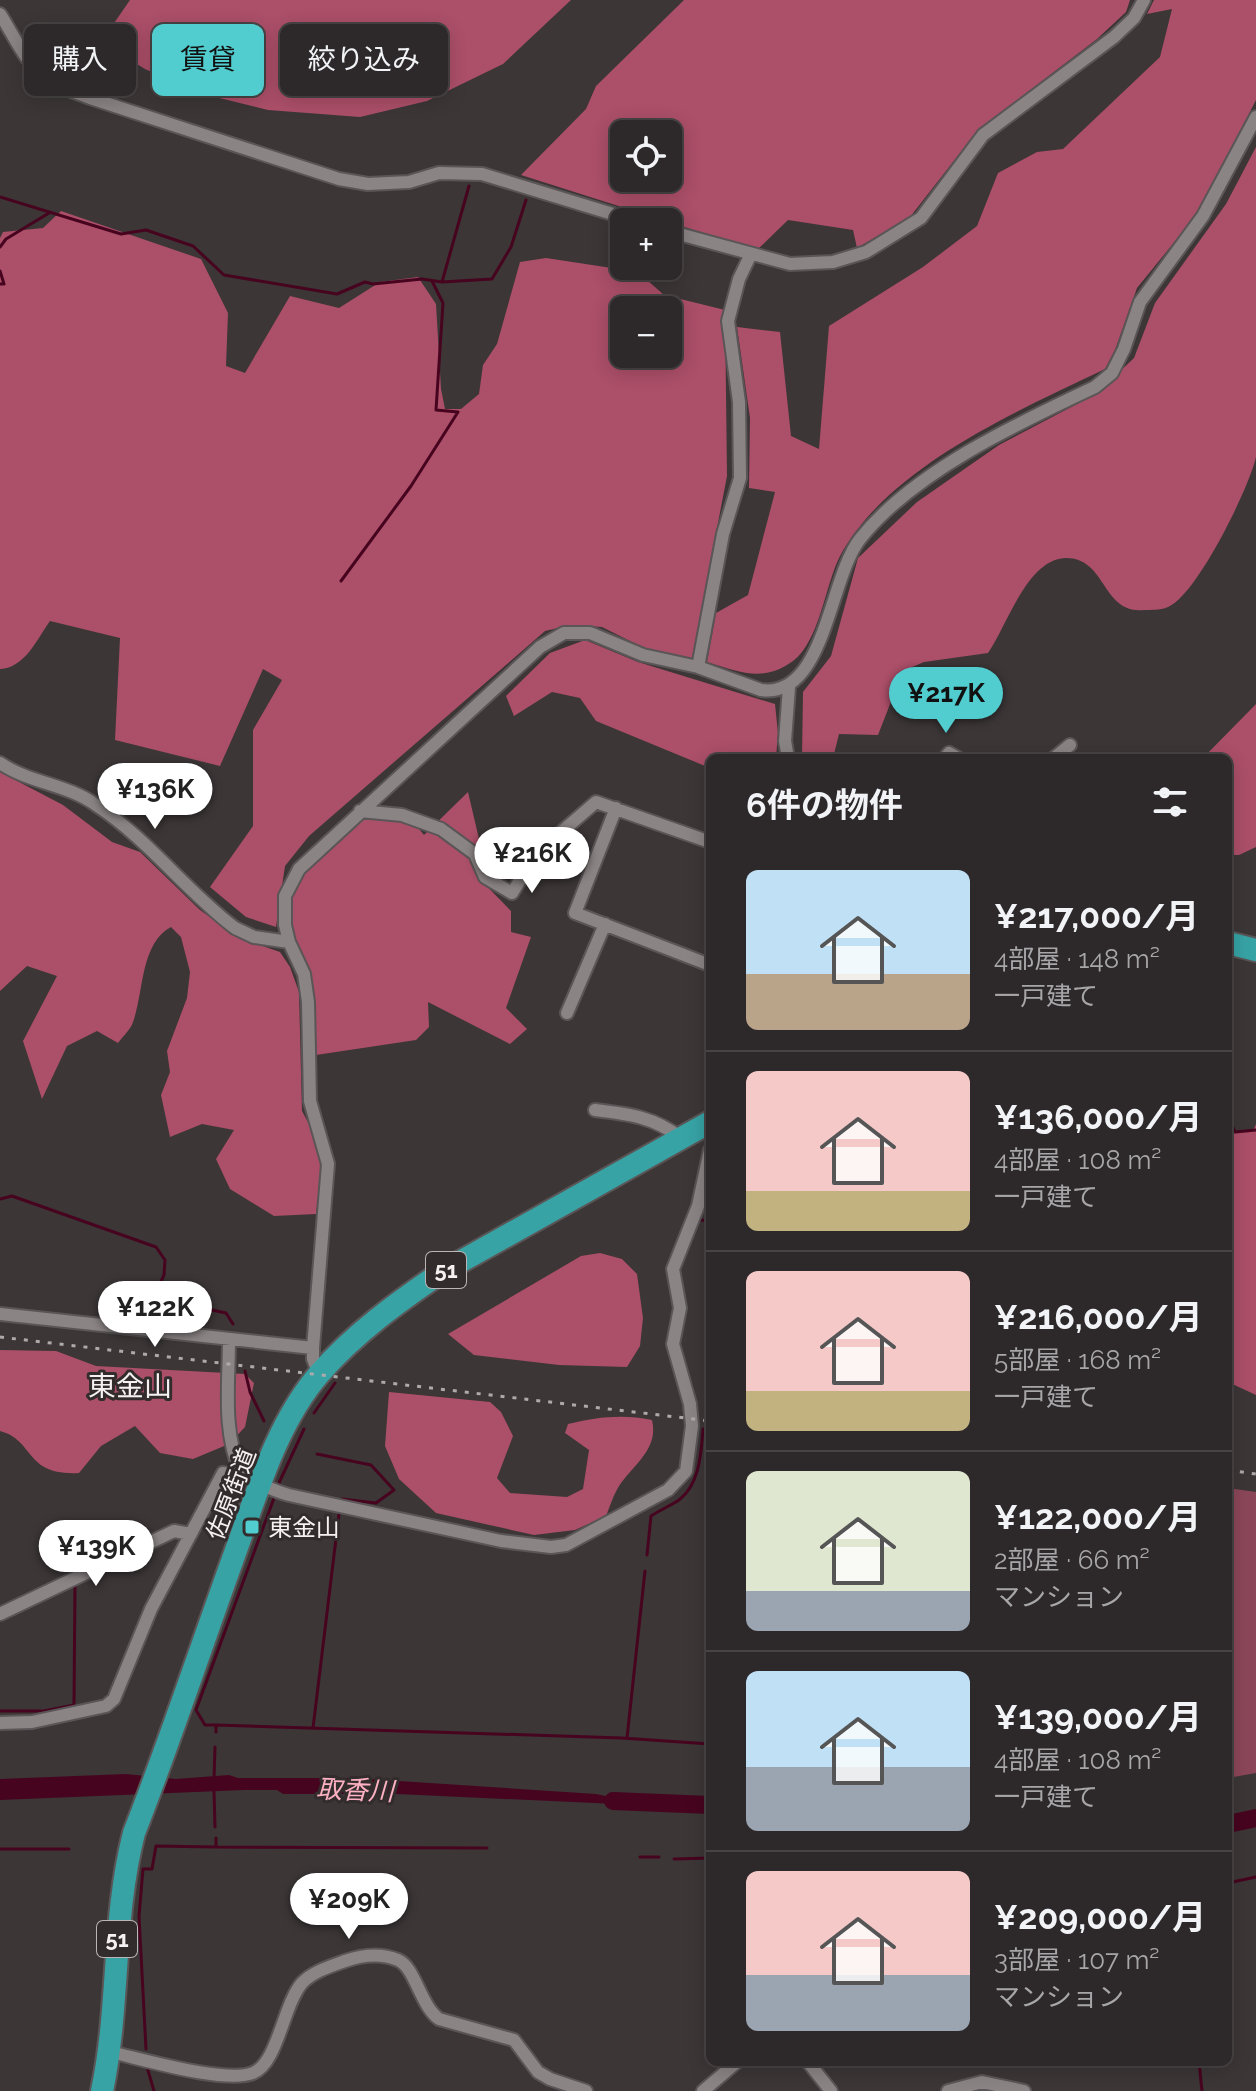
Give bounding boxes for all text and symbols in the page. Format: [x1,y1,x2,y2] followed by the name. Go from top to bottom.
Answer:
[24,24,136,96] chip: 購入
[152,24,264,96] chip: 賃貸
[280,24,448,96] chip: 絞り込み
[610,120,682,368] map controls
[610,120,682,192] button: locate
[610,208,682,280] button: +
[610,296,682,368] button: −
[890,667,1002,735] pin: ¥217K
[907,678,985,708] text: ¥217K
[99,763,211,831] pin: ¥136K
[115,774,195,804] text: ¥136K
[1148,780,1192,824] icon: filters
[746,785,903,825] text: 6件の物件
[476,827,588,895] pin: ¥216K
[492,838,572,868] text: ¥216K
[994,896,1199,936] text: ¥217,000/月
[810,902,906,998] icon: home
[994,944,1160,974] text: 4部屋 · 148 m²
[994,981,1098,1011] text: 一戸建て
[994,1097,1203,1137] text: ¥136,000/月
[810,1103,906,1199] icon: home
[994,1145,1161,1175] text: 4部屋 · 108 m²
[994,1182,1098,1212] text: 一戸建て
[426,1252,466,1288] road number: 51
[99,1281,211,1349] pin: ¥122K
[116,1292,194,1322] text: ¥122K
[994,1297,1203,1337] text: ¥216,000/月
[810,1303,906,1399] icon: home
[994,1345,1161,1375] text: 5部屋 · 168 m²
[88,1370,172,1403] district label: 東金山
[994,1382,1098,1412] text: 一戸建て
[200,1444,262,1544] street label: 佐原街道
[994,1497,1201,1537] text: ¥122,000/月
[810,1503,906,1599] icon: home
[268,1513,340,1542] place label: 東金山
[243,1518,261,1536] marker: 東金山
[40,1520,152,1588] pin: ¥139K
[57,1531,135,1561] text: ¥139K
[994,1545,1150,1575] text: 2部屋 · 66 m²
[994,1582,1124,1612] text: マンション
[994,1697,1202,1737] text: ¥139,000/月
[810,1703,906,1799] icon: home
[994,1745,1161,1775] text: 4部屋 · 108 m²
[315,1774,397,1806] water label: 取香川
[994,1782,1098,1812] text: 一戸建て
[293,1873,405,1941] pin: ¥209K
[308,1884,390,1914] text: ¥209K
[994,1897,1206,1937] text: ¥209,000/月
[810,1903,906,1999] icon: home
[97,1921,137,1957] road number: 51
[994,1945,1159,1975] text: 3部屋 · 107 m²
[994,1982,1124,2012] text: マンション

